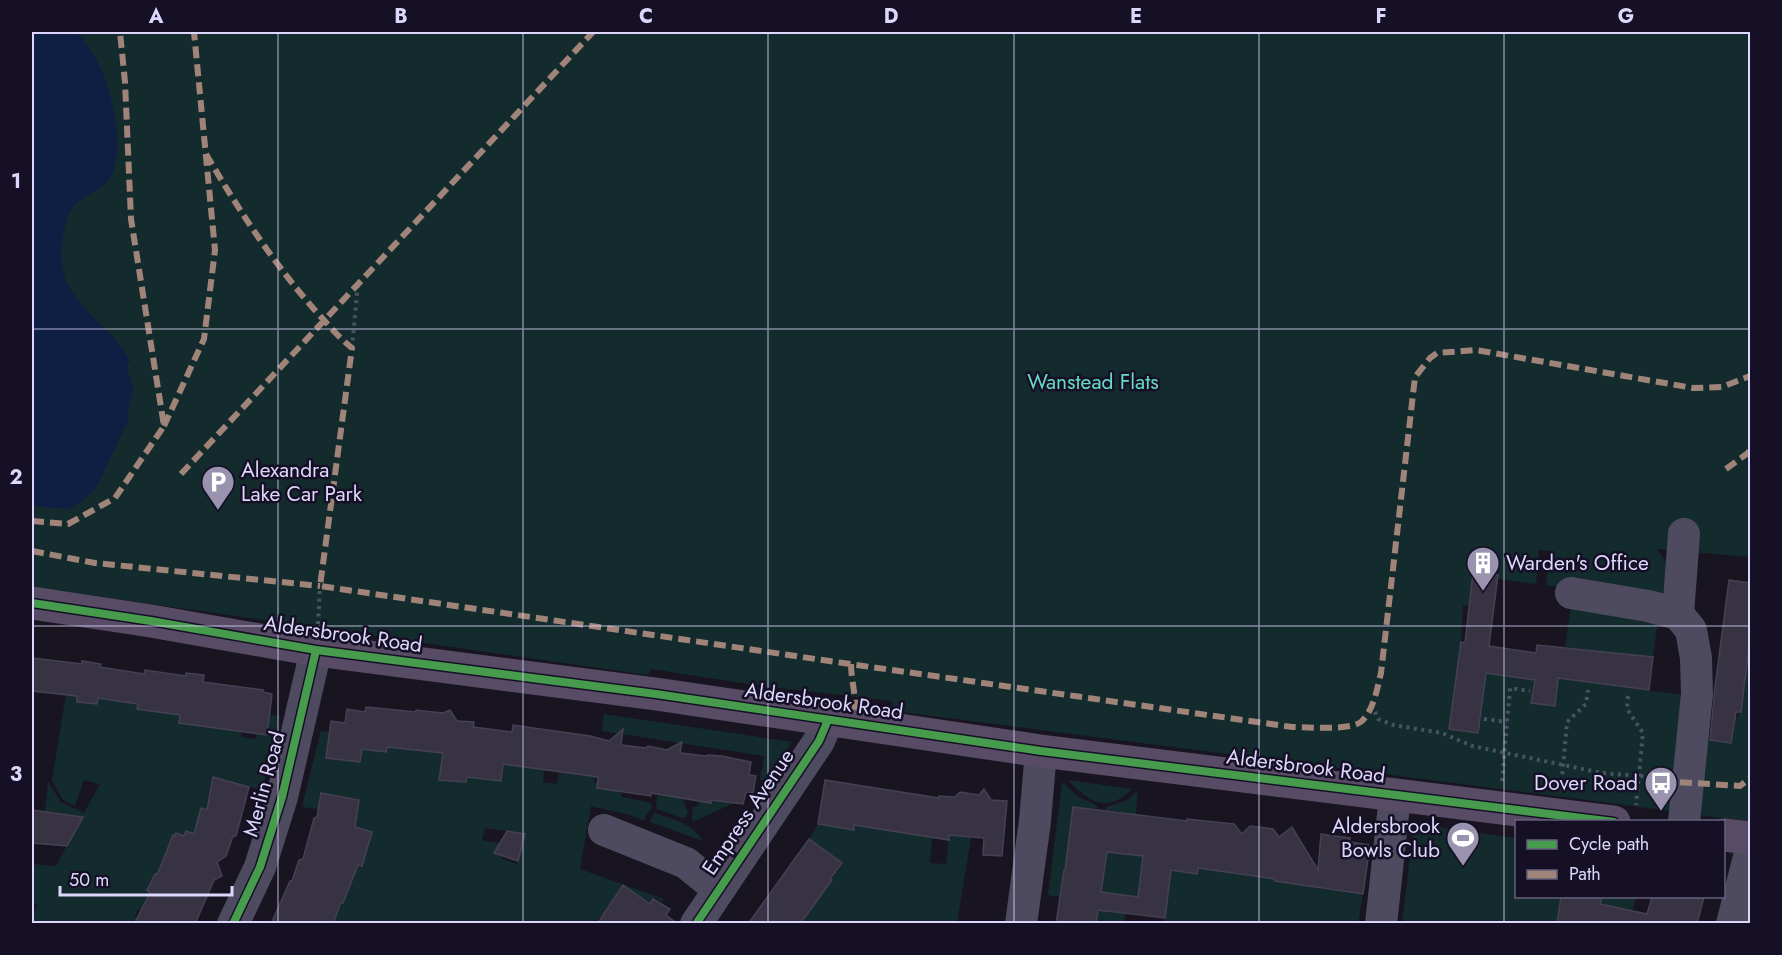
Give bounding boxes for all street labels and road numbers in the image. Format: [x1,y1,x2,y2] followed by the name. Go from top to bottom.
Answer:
[262,608,424,660] street label: Aldersbrook Road
[743,675,905,727] street label: Aldersbrook Road
[236,728,292,840] street label: Merlin Road
[1225,741,1387,791] street label: Aldersbrook Road
[695,743,801,881] street label: Empress Avenue

